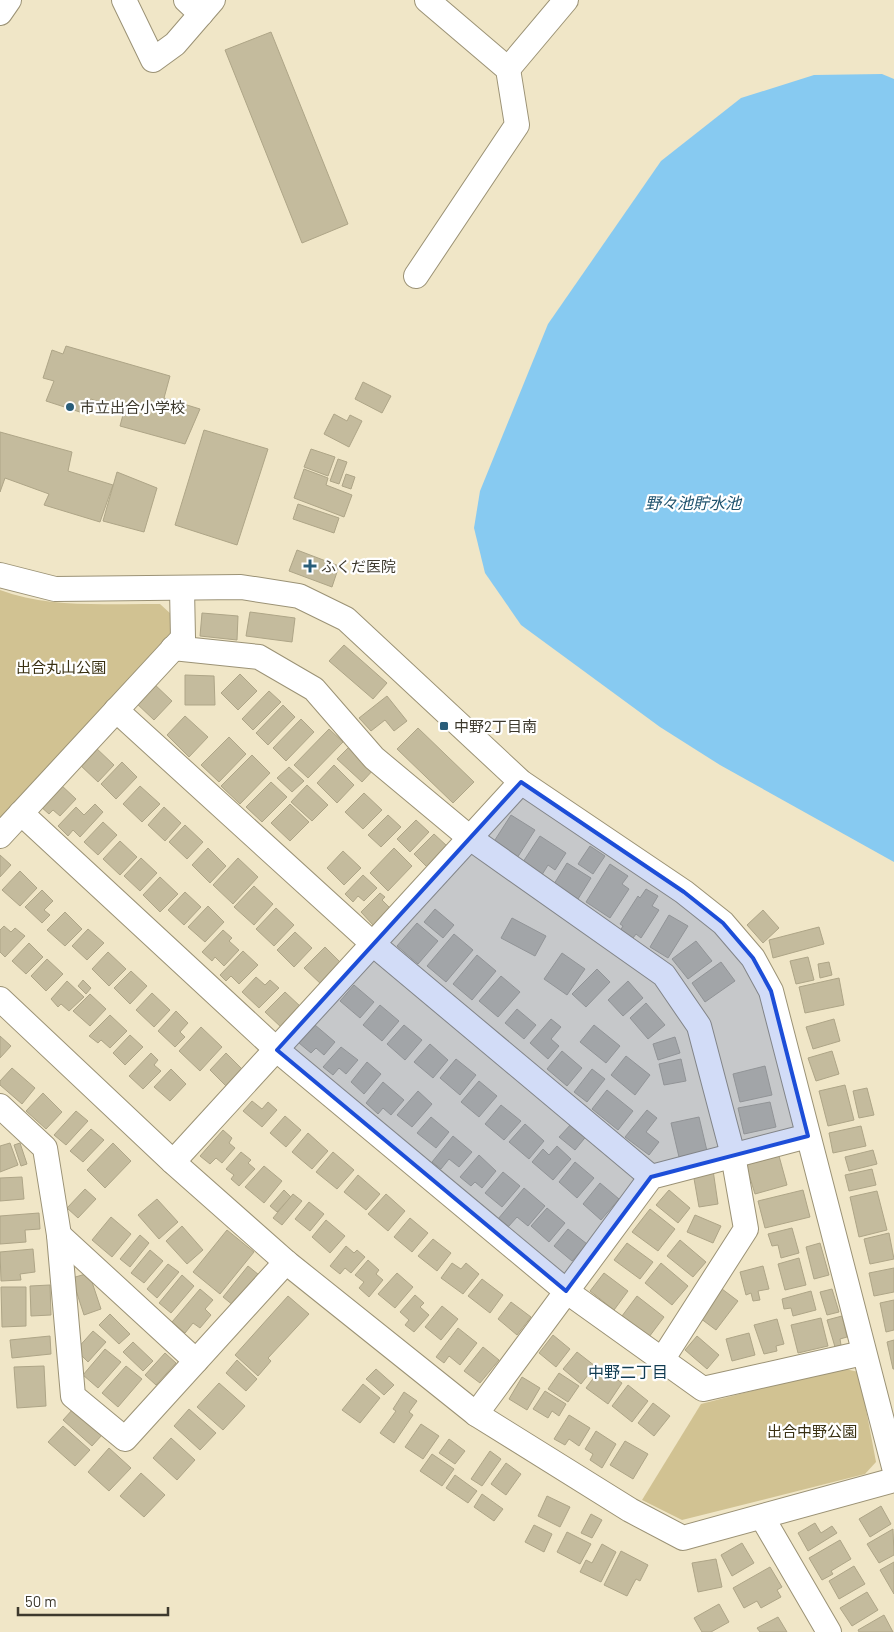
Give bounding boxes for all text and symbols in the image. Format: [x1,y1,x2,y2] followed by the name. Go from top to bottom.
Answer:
[80,398,185,416] place label: 市立出合小学校
[64,401,76,413] marker: 市立出合小学校
[645,493,743,512] water label: 野々池貯水池
[321,557,396,575] place label: ふくだ医院
[303,559,317,573] marker: ふくだ医院
[16,658,106,676] park label: 出合丸山公園
[454,717,537,735] place label: 中野2丁目南
[438,720,450,732] marker: 中野2丁目南
[588,1362,668,1381] district label: 中野二丁目
[767,1422,857,1440] park label: 出合中野公園
[18,1584,168,1616] scale bar
[25,1592,57,1610] text: 50 m

